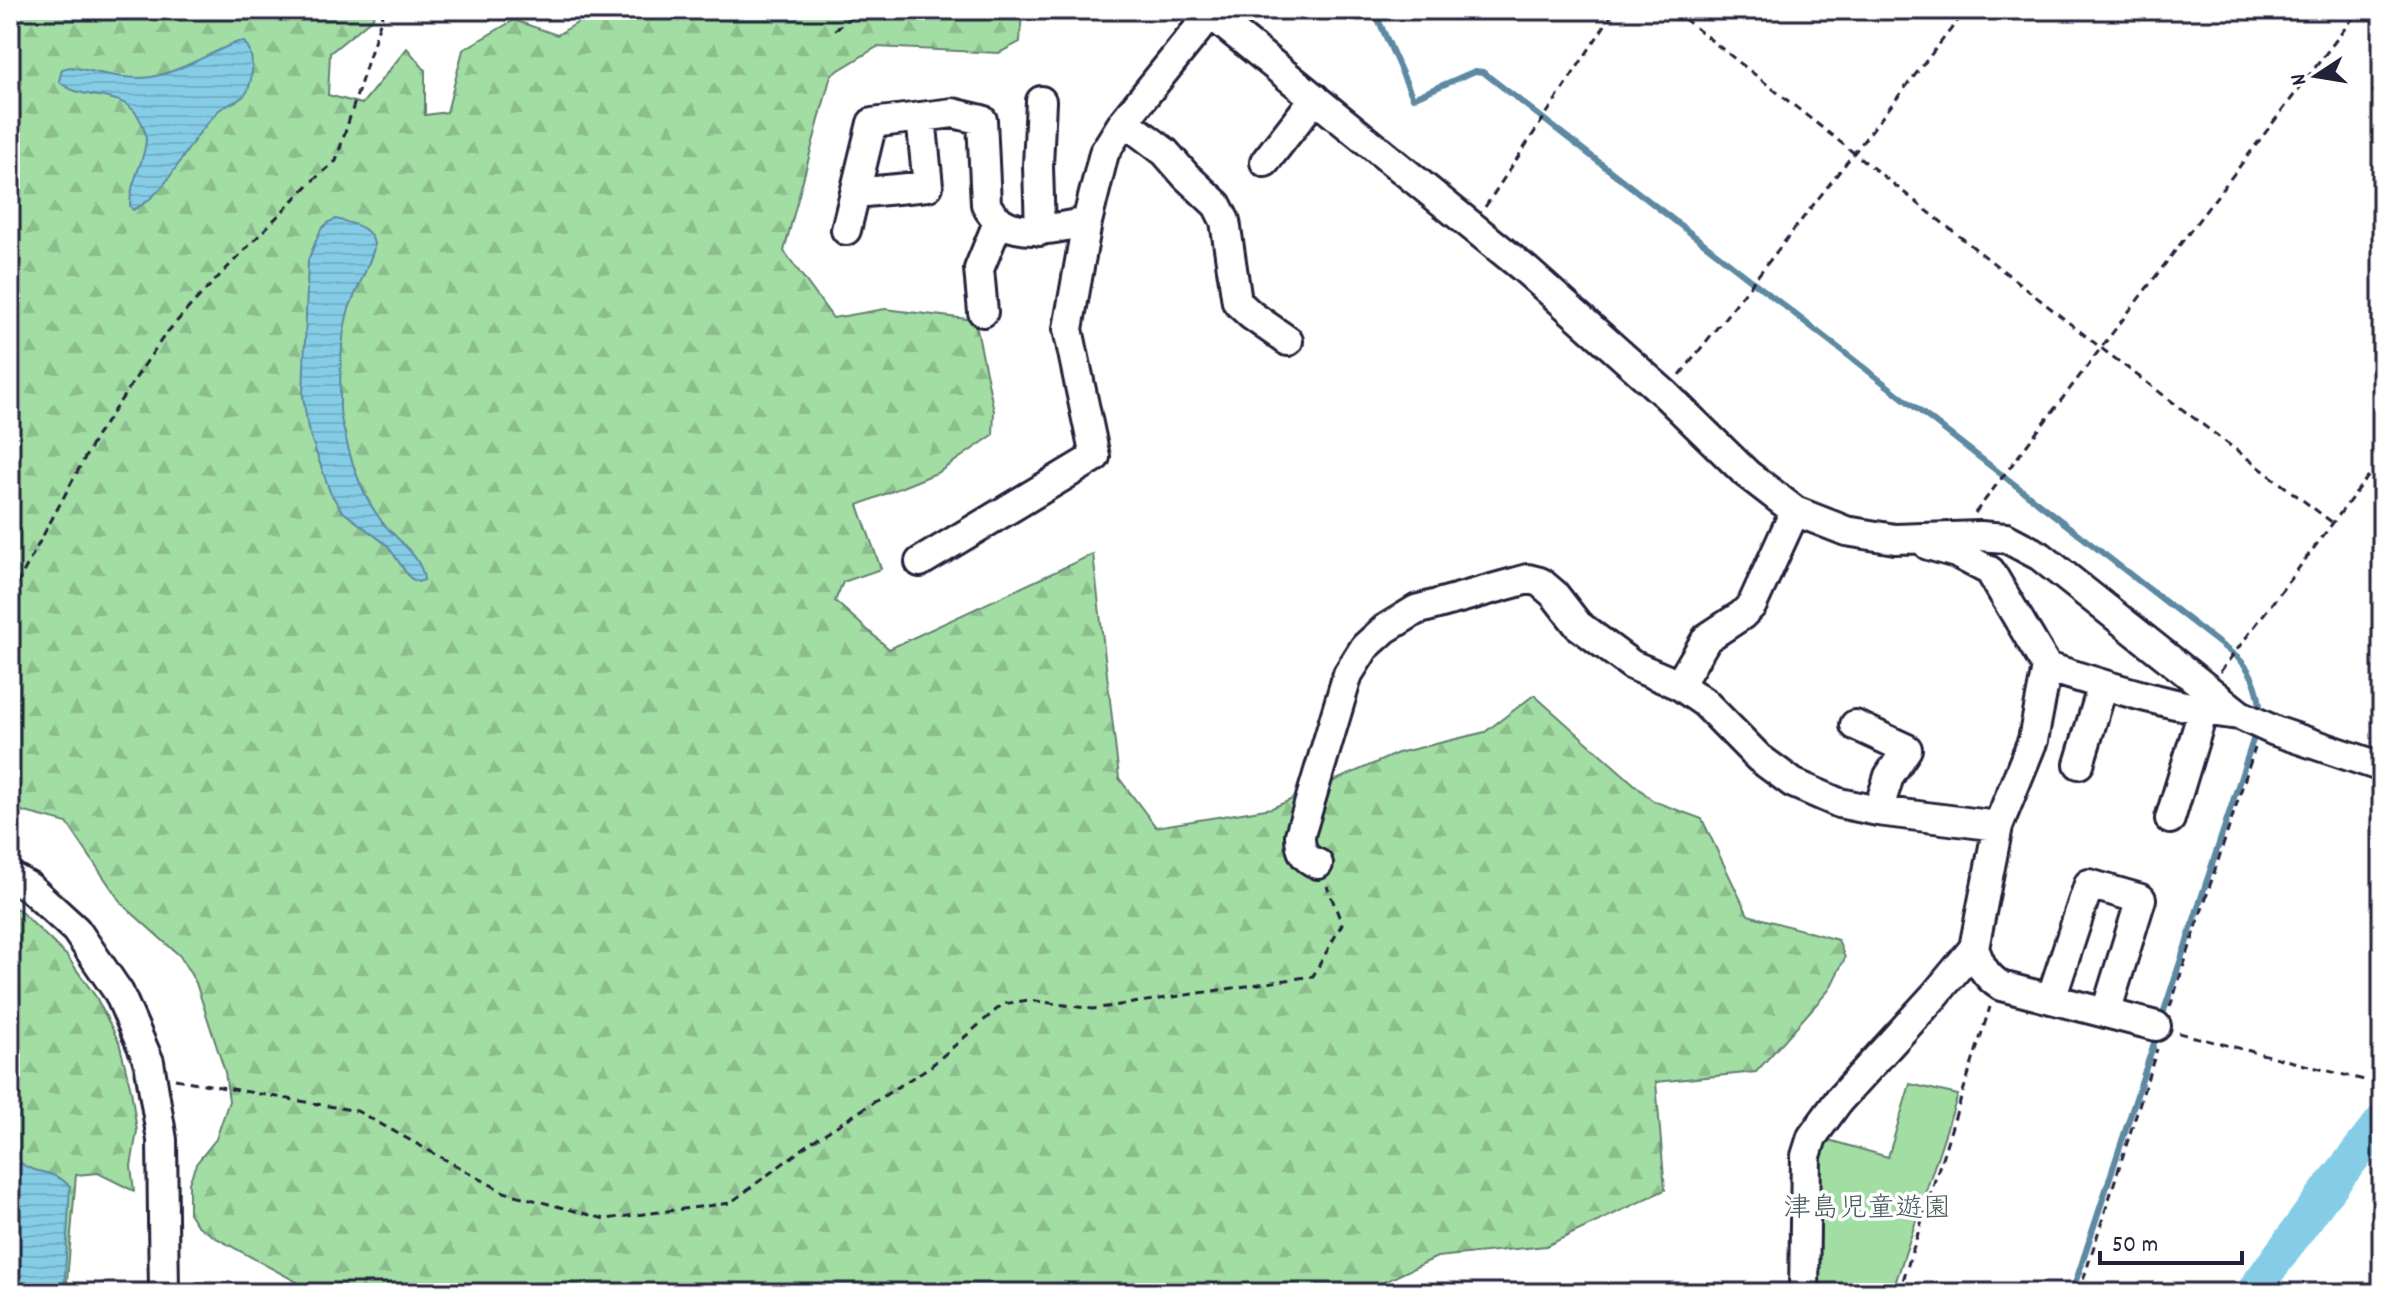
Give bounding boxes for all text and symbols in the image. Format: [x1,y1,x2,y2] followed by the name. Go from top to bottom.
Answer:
[2276,36,2356,116] north arrow
[2284,71,2316,88] text: N
[1783,1191,1951,1231] park label: 津島児童遊園
[2100,1215,2242,1265] scale bar
[2112,1229,2158,1263] text: 50 m

